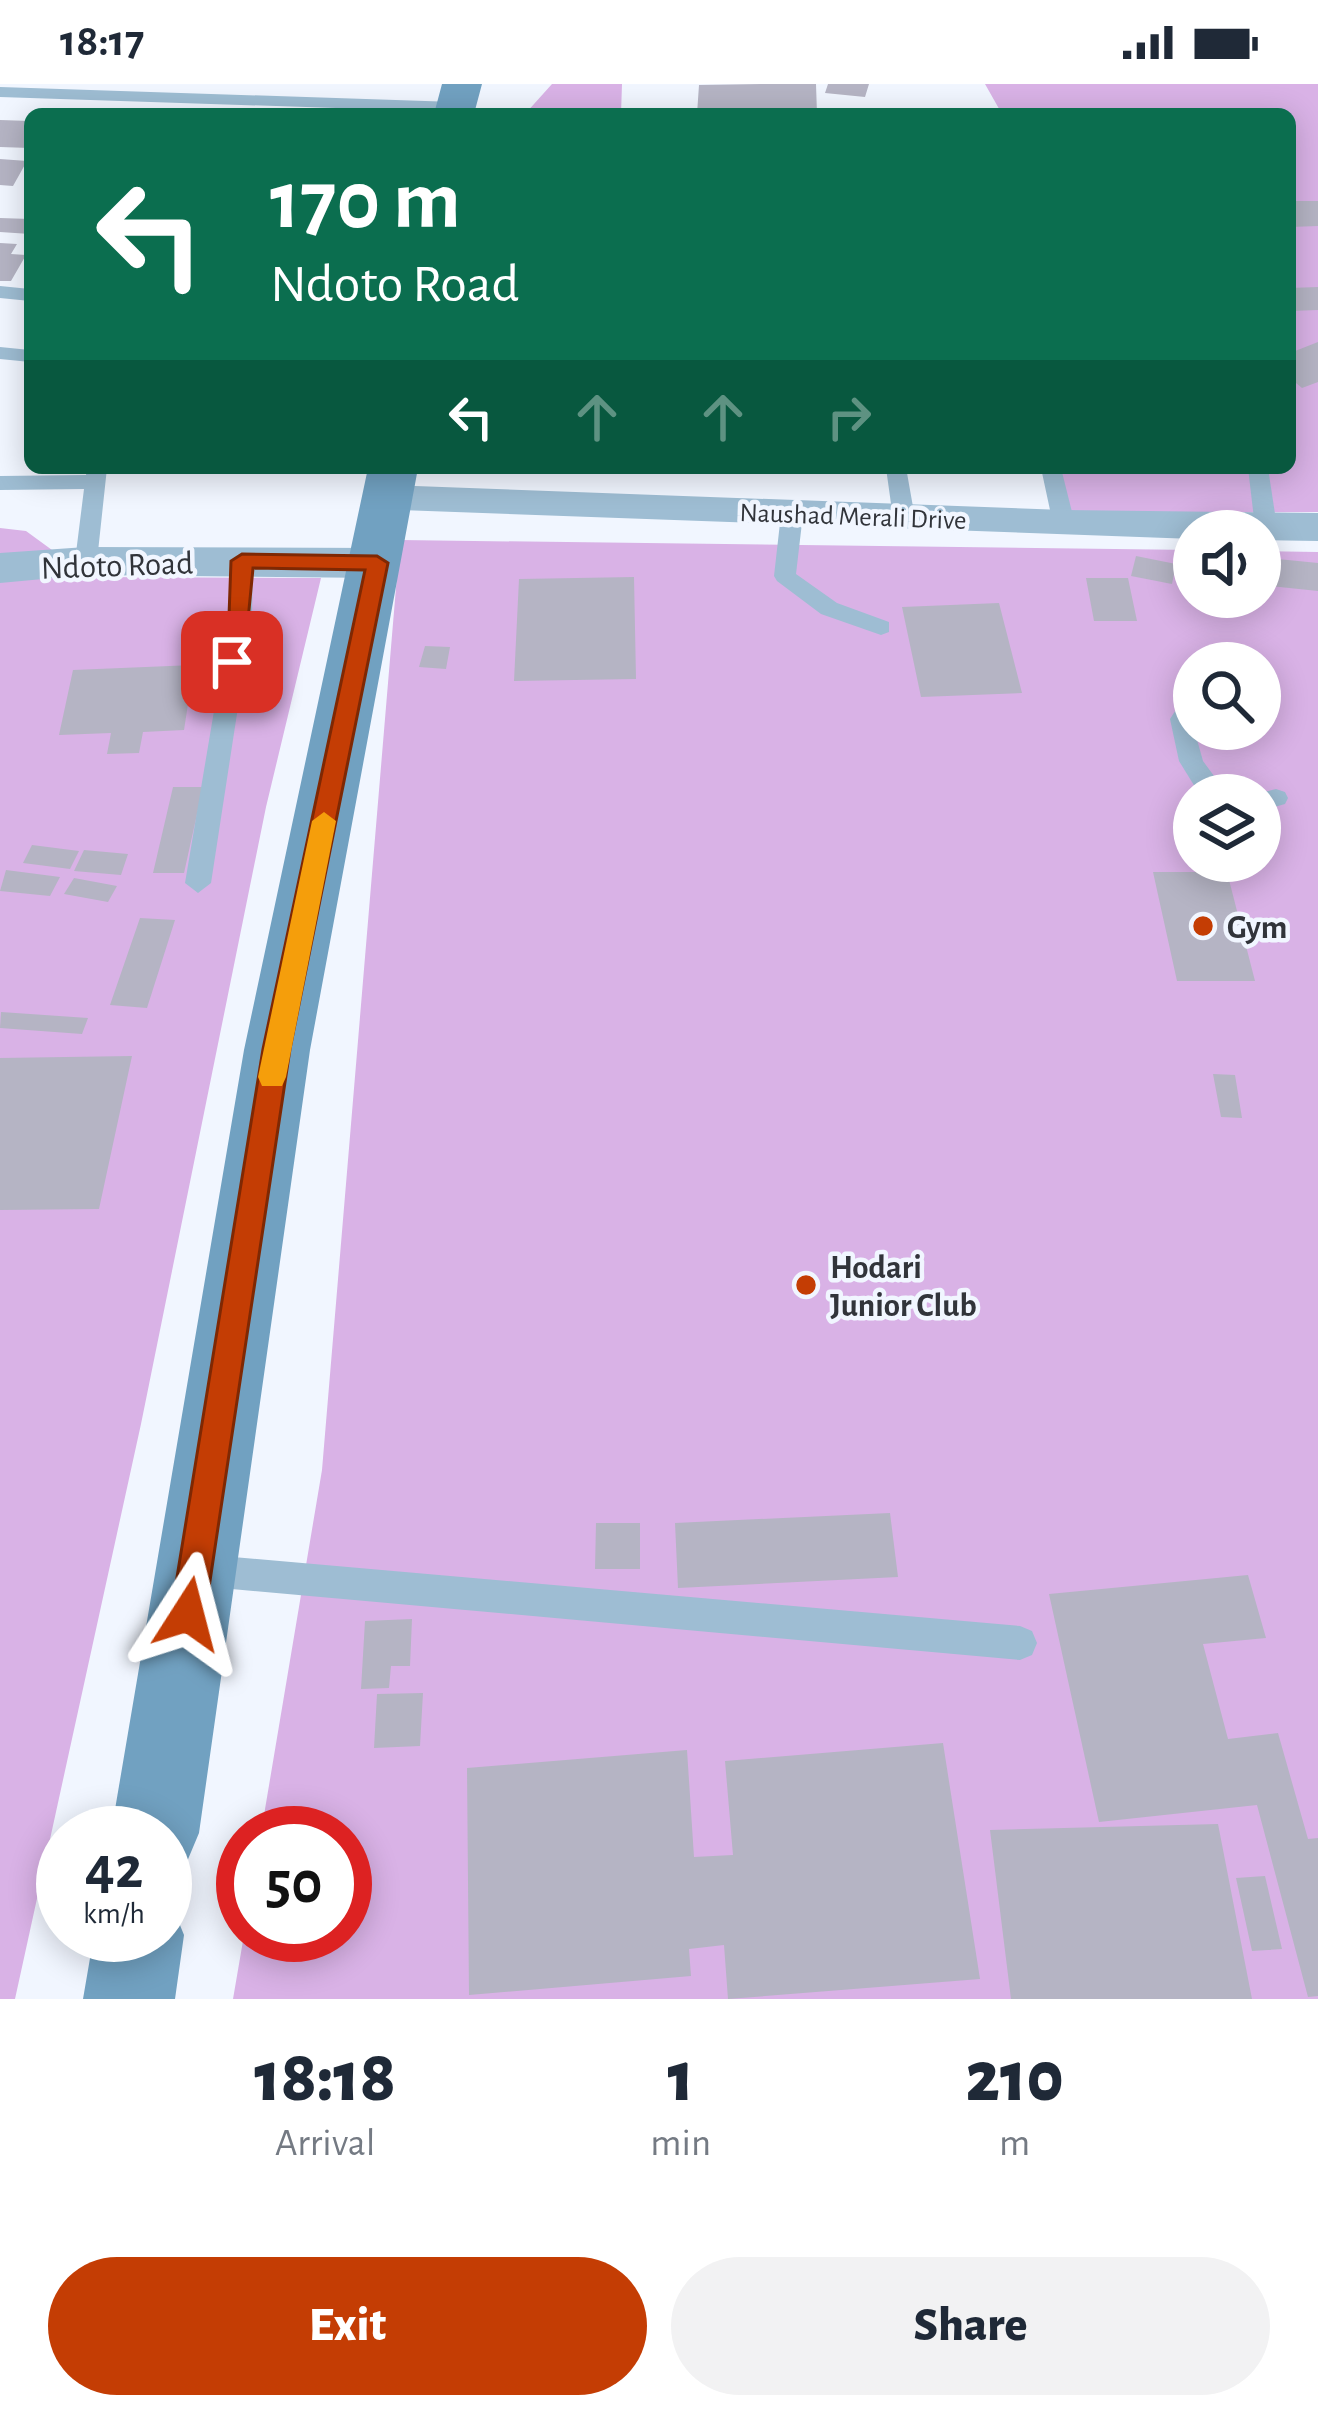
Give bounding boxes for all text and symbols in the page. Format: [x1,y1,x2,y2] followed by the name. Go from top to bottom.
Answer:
[60,19,144,64] text: 18:17
[72,156,228,312] icon: left
[270,160,461,244] text: 170 m
[270,258,520,312] text: Ndoto Road
[438,384,504,450] icon: left
[564,384,630,450] icon: ahead
[690,384,756,450] icon: ahead
[816,384,882,450] icon: right
[739,499,967,534] street label: Naushad Merali Drive
[1173,510,1281,882] map controls
[1173,510,1281,618] button: sound
[40,547,194,586] street label: Ndoto Road
[181,611,283,713] pin
[199,629,265,695] icon: arrive
[1173,642,1281,750] button: search
[1173,774,1281,882] button: layers
[1227,912,1287,945] place label: Gym
[1190,913,1216,939] marker: Gym
[830,1252,977,1323] place label: Hodari Junior Club
[793,1272,819,1298] marker: Hodari Junior Club
[125,1551,251,1677] position arrow
[216,1806,372,1962] speed limit sign: 50
[85,1839,143,1899] text: 42
[83,1899,145,1929] text: km/h
[254,2042,396,2114] text: 18:18
[667,2042,694,2114] text: 1
[965,2042,1064,2114] text: 210
[275,2124,375,2163] text: Arrival
[650,2124,711,2163] text: min
[999,2124,1030,2163] text: m
[48,2257,647,2395] button: Exit
[671,2257,1270,2395] button: Share

